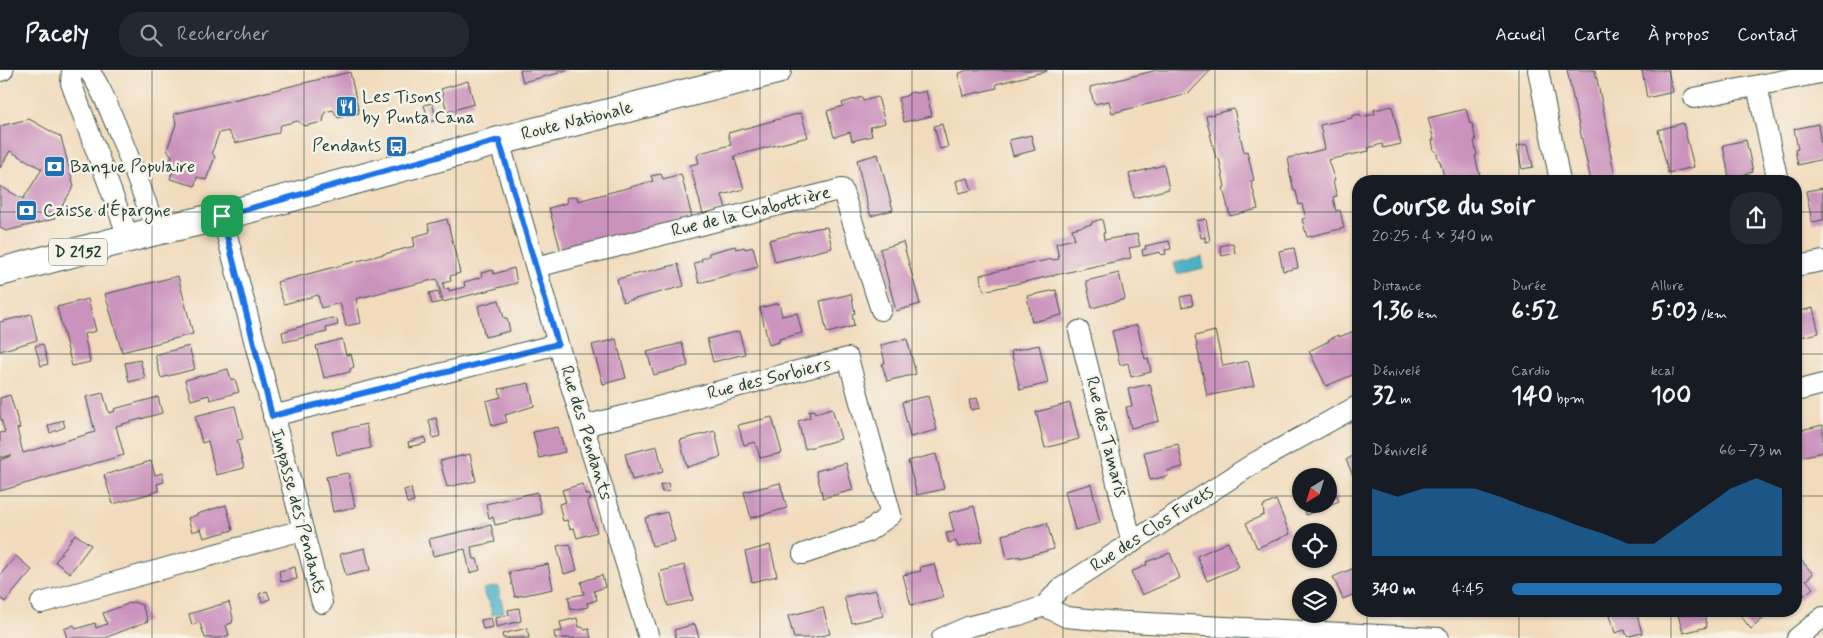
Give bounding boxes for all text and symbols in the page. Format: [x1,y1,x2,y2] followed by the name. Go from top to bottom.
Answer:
[119,12,469,57] search box
[25,19,89,50] text: Pacely
[137,21,165,49] icon: search
[177,22,269,47] text: Rechercher
[1495,23,1546,47] text: Accueil
[1574,23,1620,47] text: Carte
[1648,23,1709,47] text: À propos
[1737,23,1798,47] text: Contact
[362,85,475,130] place label: Les Tisons by Punta Cana
[334,95,358,119] restaurant icon: Les Tisons by Punta Cana
[519,96,635,146] street label: Route Nationale
[312,134,381,158] place label: Pendants
[385,134,409,158] bus stop icon: Pendants
[42,155,66,179] bank icon: Banque Populaire
[70,155,195,179] place label: Banque Populaire
[669,181,833,243] street label: Rue de la Chabottière
[1372,188,1535,225] text: Course du soir
[1730,192,1782,244] button: share
[201,195,243,237] pin
[15,199,39,223] bank icon: Caisse d'Épargne
[43,199,171,224] place label: Caisse d'Épargne
[208,202,236,230] icon: arrive
[1372,226,1493,247] text: 20:25 · 4 × 340 m
[49,238,107,266] road number: D 2152
[1372,277,1421,295] text: Distance
[1511,277,1547,295] text: Durée
[1651,277,1684,295] text: Allure
[1372,295,1414,328] text: 1.36
[1511,295,1559,328] text: 6:52
[1651,295,1697,328] text: 5:03
[1414,305,1438,323] text: km
[1697,305,1727,323] text: /km
[705,352,833,406] street label: Rue des Sorbiers
[1372,362,1420,380] text: Dénivelé
[1511,362,1550,380] text: Cardio
[1651,362,1674,380] text: kcal
[554,363,618,503] street label: Rue des Pendants
[1079,374,1133,500] street label: Rue des Tamaris
[1372,380,1397,413] text: 32
[1511,380,1553,413] text: 140
[1651,380,1691,413] text: 100
[1397,390,1411,408] text: m
[1553,390,1585,408] text: bpm
[264,426,332,596] street label: Impasse des Pendants
[1372,440,1427,461] text: Dénivelé
[1719,440,1782,461] text: 66–73 m
[1292,468,1338,512] north arrow
[1292,468,1337,623] map controls
[1086,480,1218,578] street label: Rue des Clos Furets
[1292,523,1337,568] button: locate
[1292,578,1337,623] button: layers
[1372,579,1416,600] text: 340 m
[1452,579,1483,600] text: 4:45

